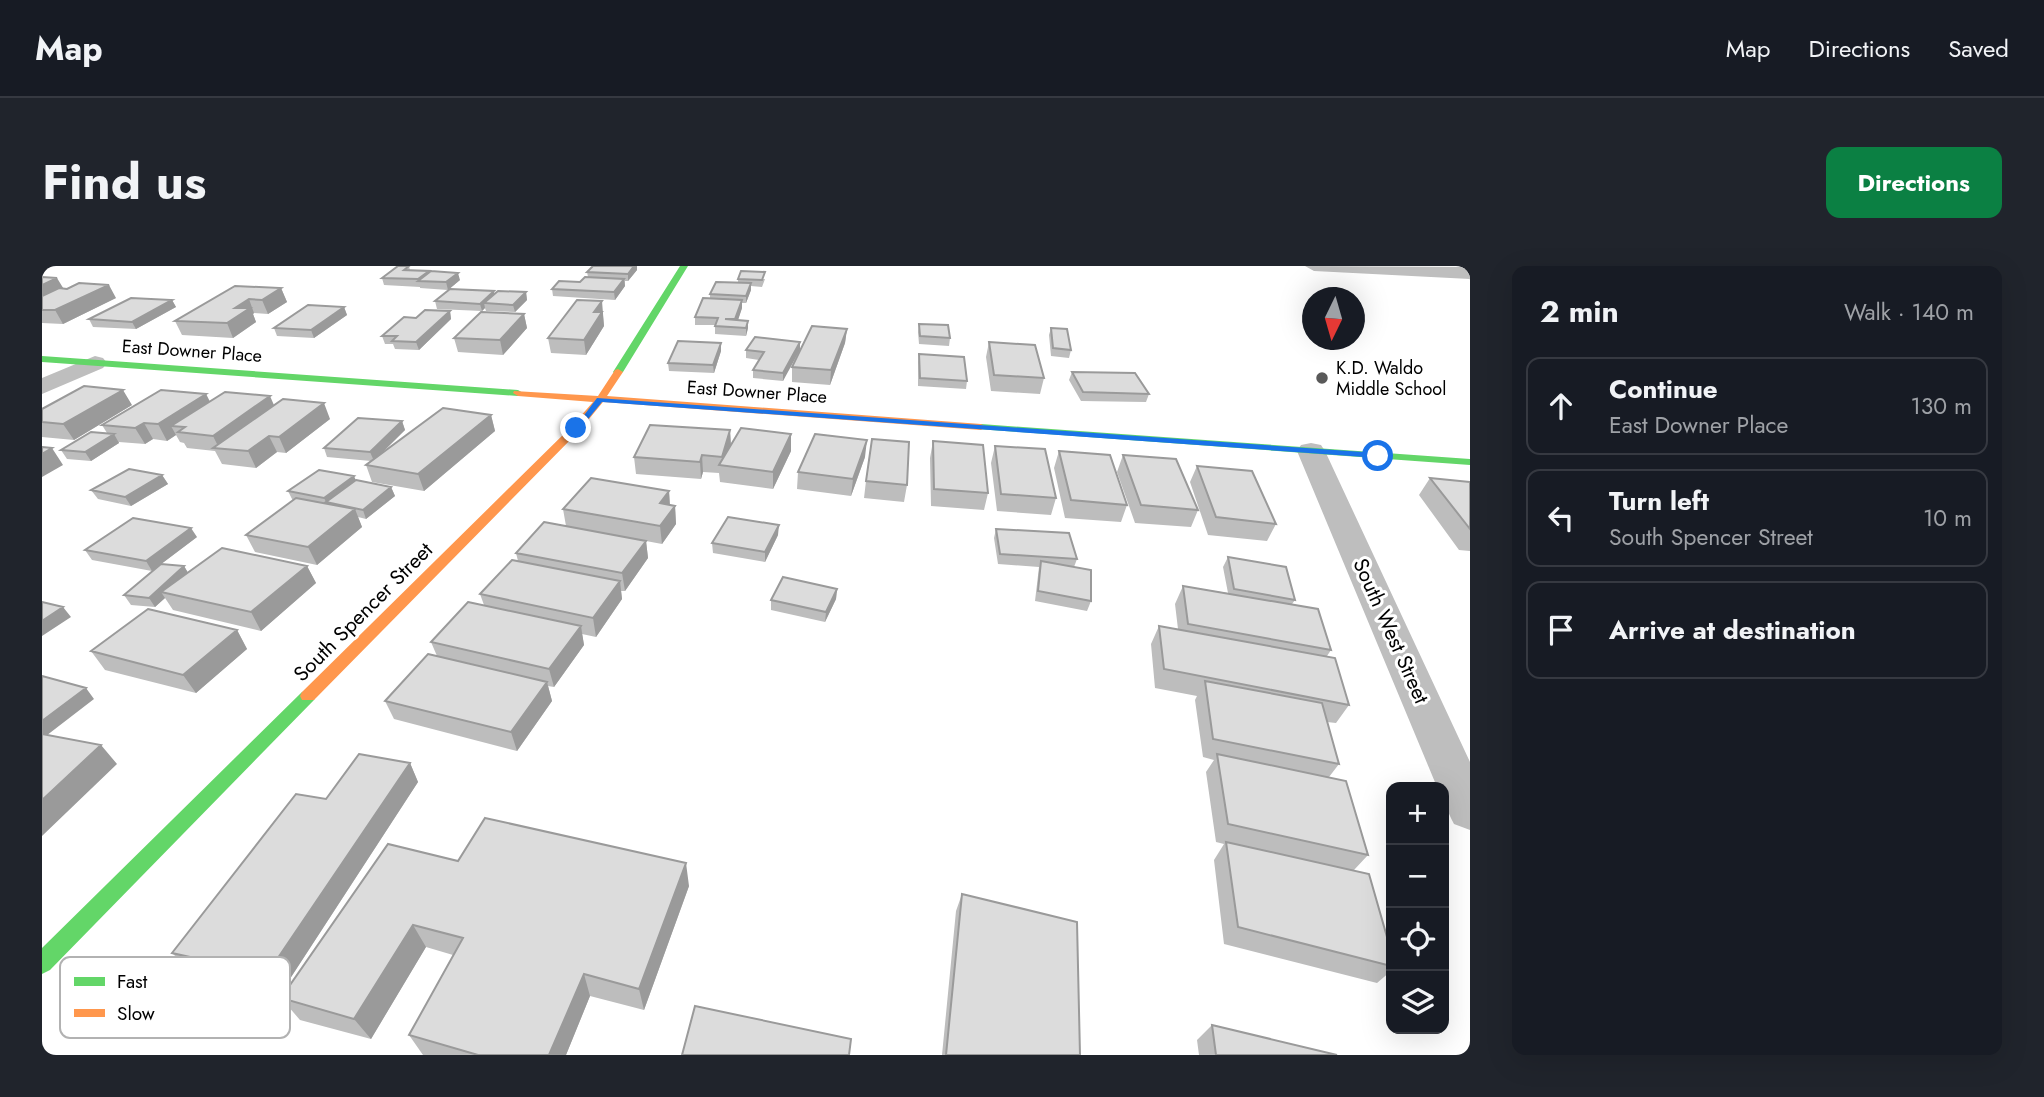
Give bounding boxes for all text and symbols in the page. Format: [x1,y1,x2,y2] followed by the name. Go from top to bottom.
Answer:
[35,25,103,72] text: Map
[1726,31,1771,66] text: Map
[1809,31,1910,66] text: Directions
[1948,31,2009,66] text: Saved
[42,147,206,217] text: Find us
[1826,147,2002,218] button: Directions
[1302,287,1365,350] north arrow
[1540,290,1619,333] text: 2 min
[1844,295,1974,329] text: Walk · 140 m
[121,333,263,369] street label: East Downer Place
[1336,355,1446,402] place label: K.D. Waldo Middle School
[1314,370,1330,386] marker: K.D. Waldo Middle School
[1609,370,1718,408] text: Continue
[686,374,828,410] street label: East Downer Place
[1542,387,1580,425] icon: ahead
[1910,389,1972,423] text: 130 m
[1609,408,1788,442] text: East Downer Place
[560,412,591,443] route end
[1362,440,1393,471] route start
[1609,482,1709,520] text: Turn left
[1542,499,1580,537] icon: left
[1923,501,1972,535] text: 10 m
[1609,520,1813,554] text: South Spencer Street
[287,536,439,688] street label: South Spencer Street
[1346,554,1436,708] street label: South West Street
[1542,611,1580,649] icon: arrive
[1609,611,1856,649] text: Arrive at destination
[1386,782,1449,1034] map controls
[1386,782,1449,845] button: +
[1386,845,1449,908] button: −
[1386,908,1449,971] button: locate
[60,957,290,1038] legend
[117,968,148,995] text: Fast
[1386,971,1449,1034] button: layers
[117,1000,155,1027] text: Slow

